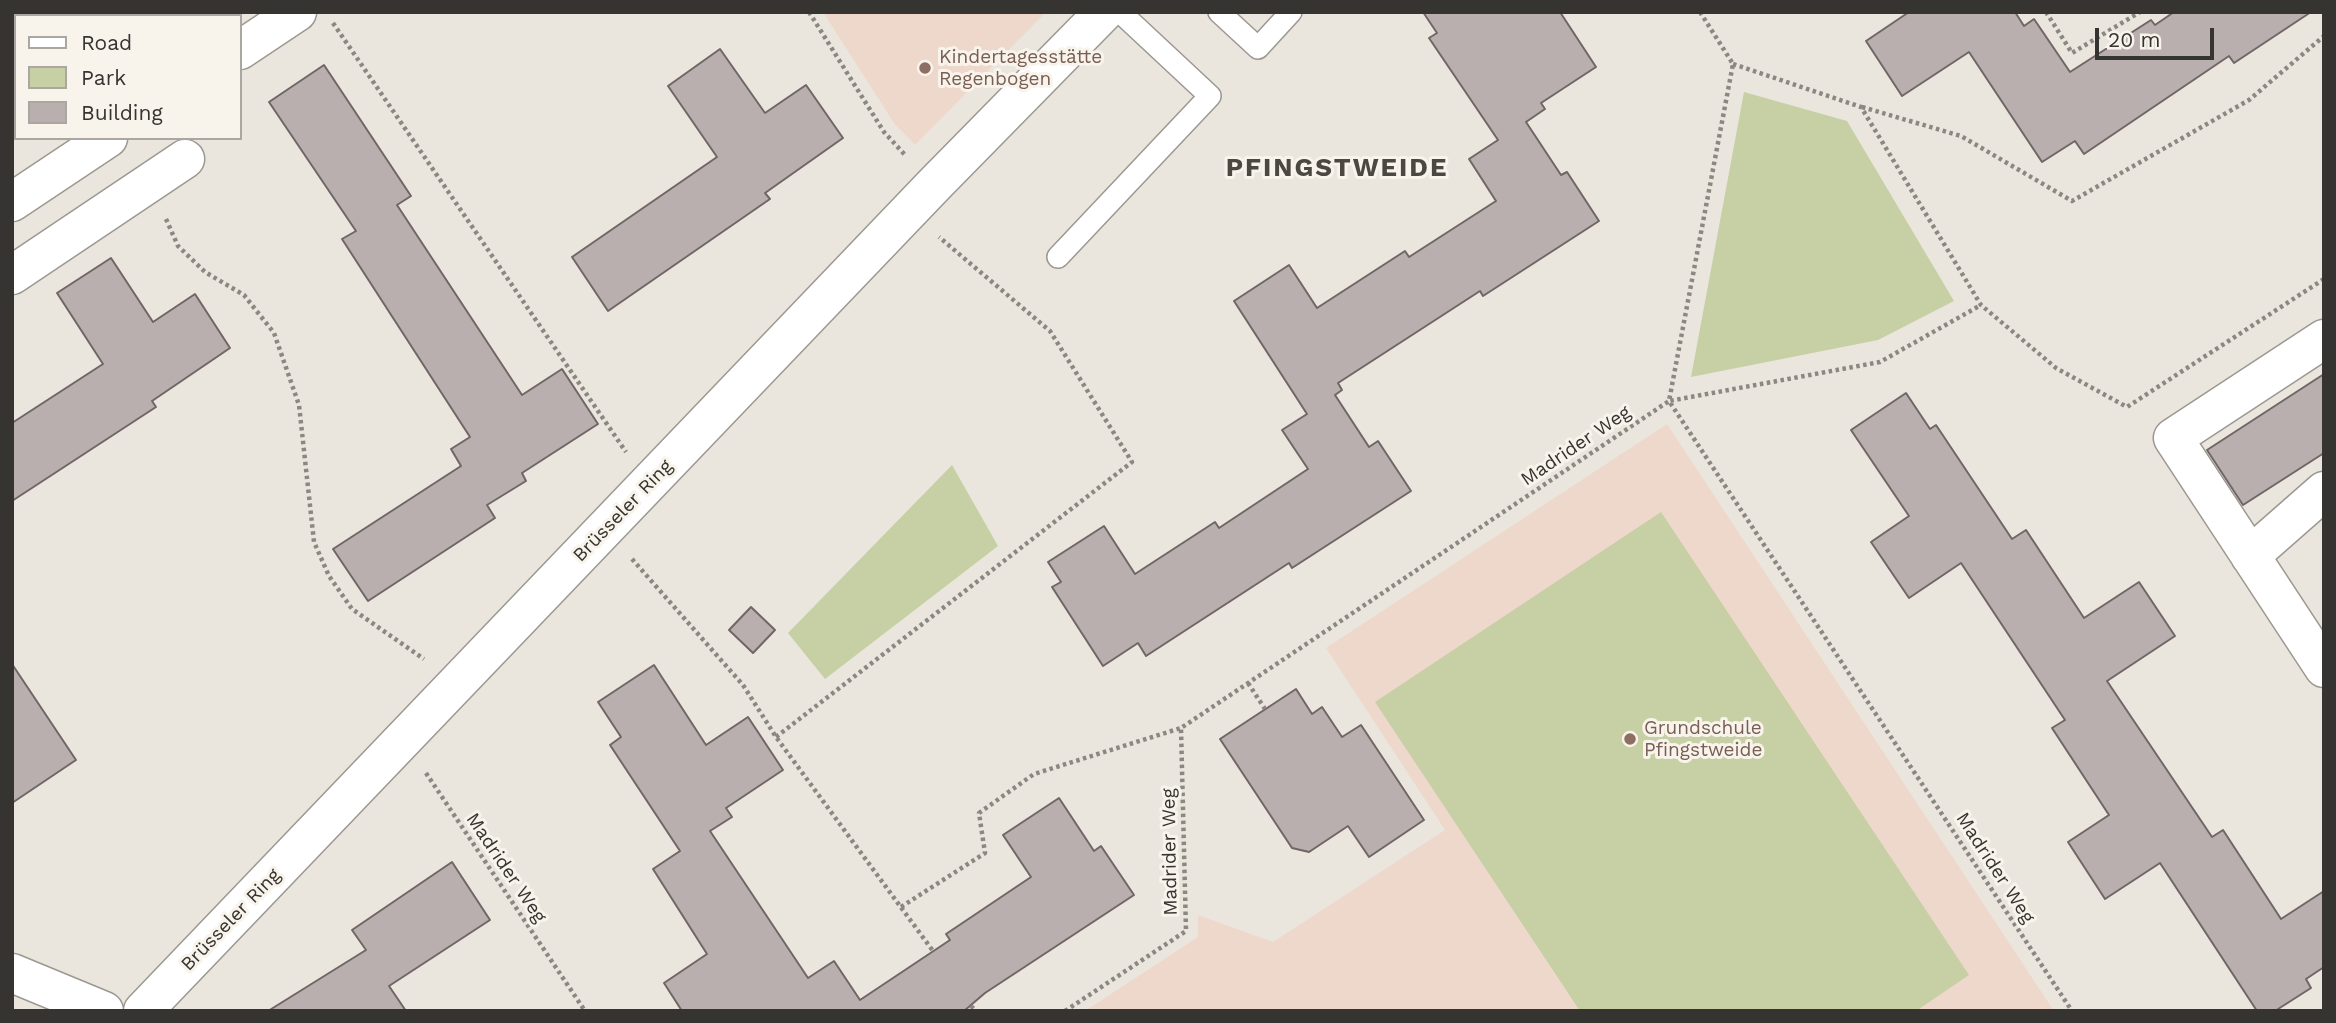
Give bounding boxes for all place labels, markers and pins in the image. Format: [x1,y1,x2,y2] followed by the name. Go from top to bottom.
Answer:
[939,46,1102,90] place label: Kindertagesstätte Regenbogen
[917,60,933,76] marker: Kindertagesstätte Regenbogen
[1644,717,1762,761] place label: Grundschule Pfingstweide
[1622,731,1638,747] marker: Grundschule Pfingstweide

